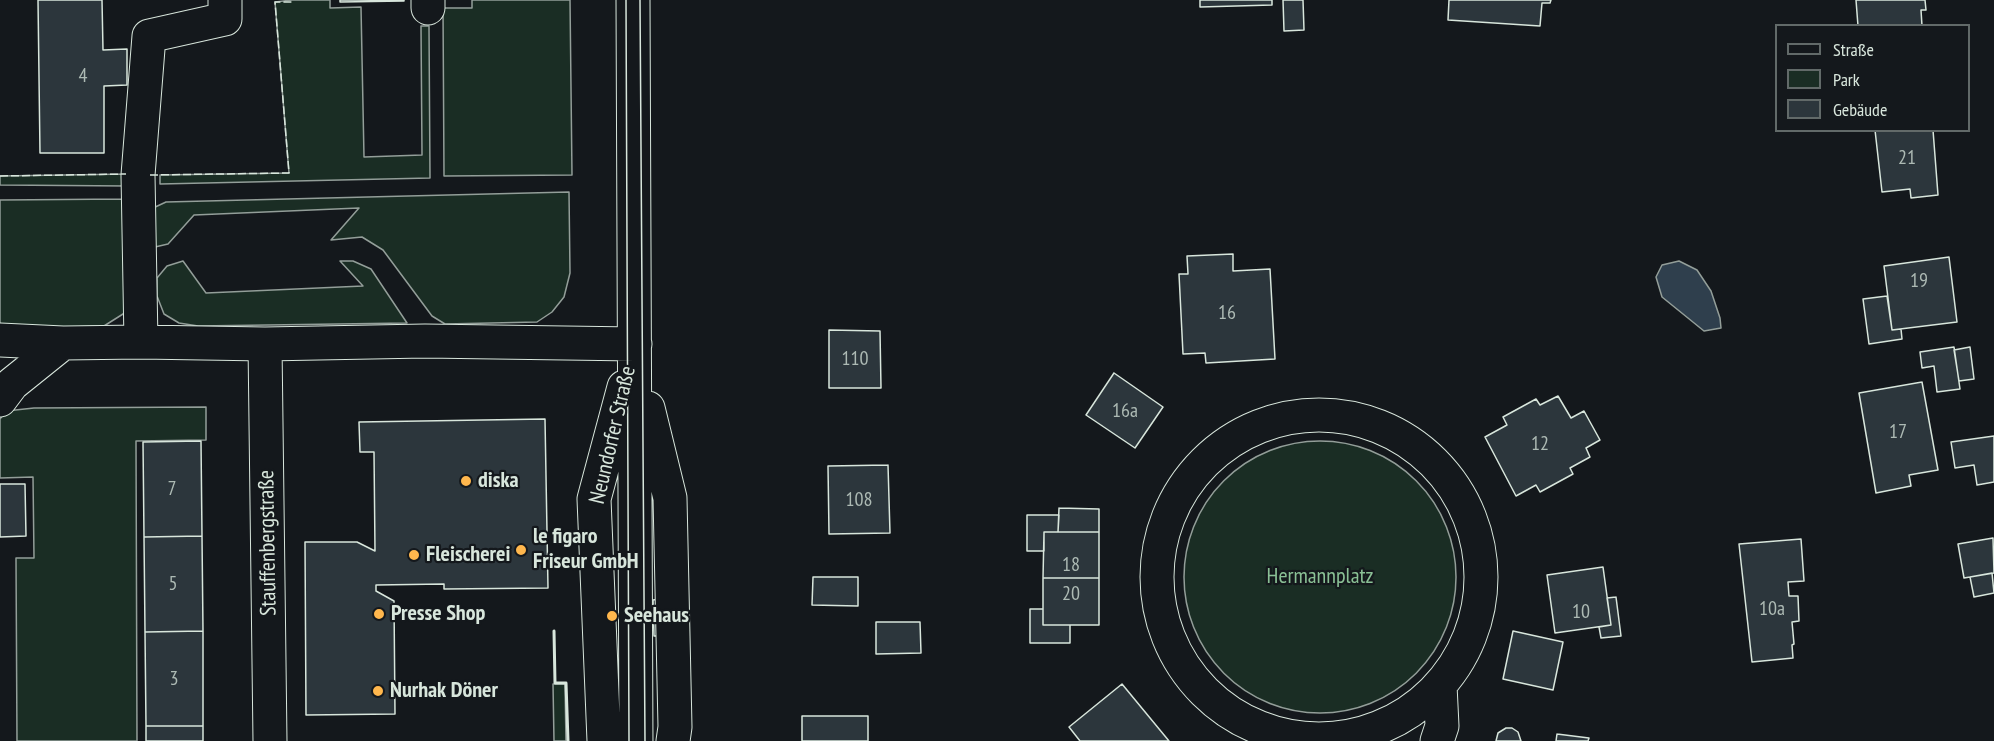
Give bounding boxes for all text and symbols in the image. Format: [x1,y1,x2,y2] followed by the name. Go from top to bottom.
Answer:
[1775,24,1970,132] legend
[1833,38,1874,61] text: Straße
[79,64,87,88] house number: 4
[1833,68,1860,91] text: Park
[1833,98,1887,121] text: Gebäude
[1898,146,1916,170] house number: 21
[1910,269,1928,293] house number: 19
[1218,301,1236,325] house number: 16
[842,347,868,371] house number: 110
[584,364,642,506] street label: Neundorfer Straße
[1112,399,1138,423] house number: 16a
[1889,420,1907,444] house number: 17
[1531,432,1549,456] house number: 12
[478,468,519,494] place label: diska
[254,470,282,616] street label: Stauffenbergstraße
[459,474,473,488] marker: diska
[168,477,176,501] house number: 7
[846,488,872,512] house number: 108
[533,524,639,576] place label: le figaro Friseur GmbH
[426,542,510,568] place label: Fleischerei
[514,543,528,557] marker: le figaro Friseur GmbH
[407,548,421,562] marker: Fleischerei
[1062,553,1080,577] house number: 18
[1267,564,1373,590] park label: Hermannplatz
[169,572,177,596] house number: 5
[1062,582,1080,606] house number: 20
[1759,597,1785,621] house number: 10a
[1572,600,1590,624] house number: 10
[391,601,485,627] place label: Presse Shop
[624,603,689,629] place label: Seehaus
[372,607,386,621] marker: Presse Shop
[605,609,619,623] marker: Seehaus
[170,667,178,691] house number: 3
[390,678,498,704] place label: Nurhak Döner
[371,684,385,698] marker: Nurhak Döner

